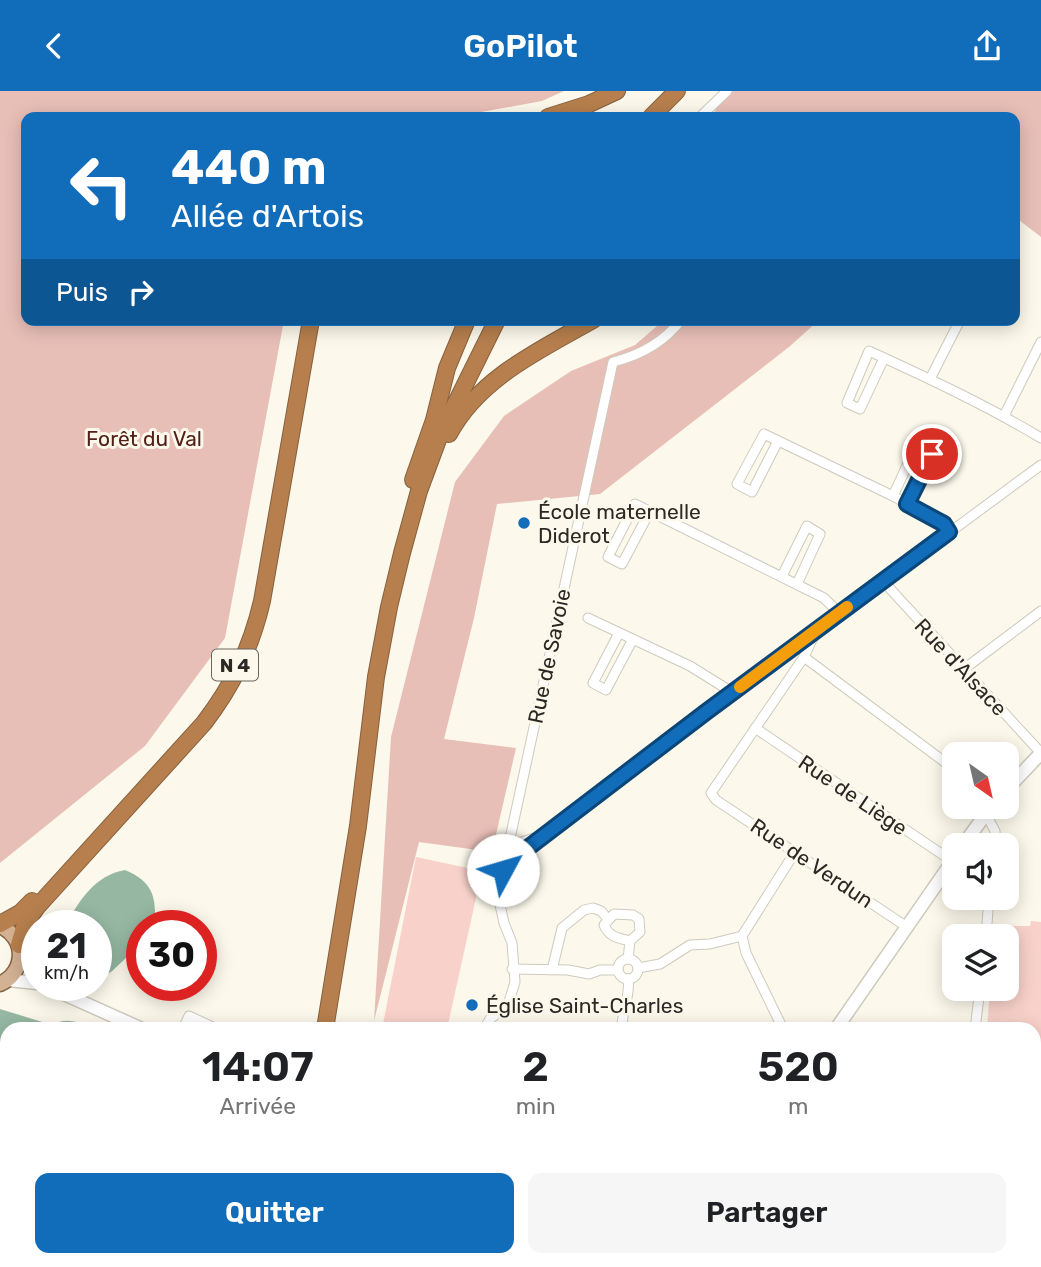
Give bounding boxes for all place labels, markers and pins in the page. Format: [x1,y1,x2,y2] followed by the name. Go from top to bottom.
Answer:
[902,424,962,484] pin
[538,499,701,548] place label: École maternelle Diderot
[516,515,532,531] marker: École maternelle Diderot
[486,993,683,1018] place label: Église Saint-Charles
[464,997,480,1013] marker: Église Saint-Charles

